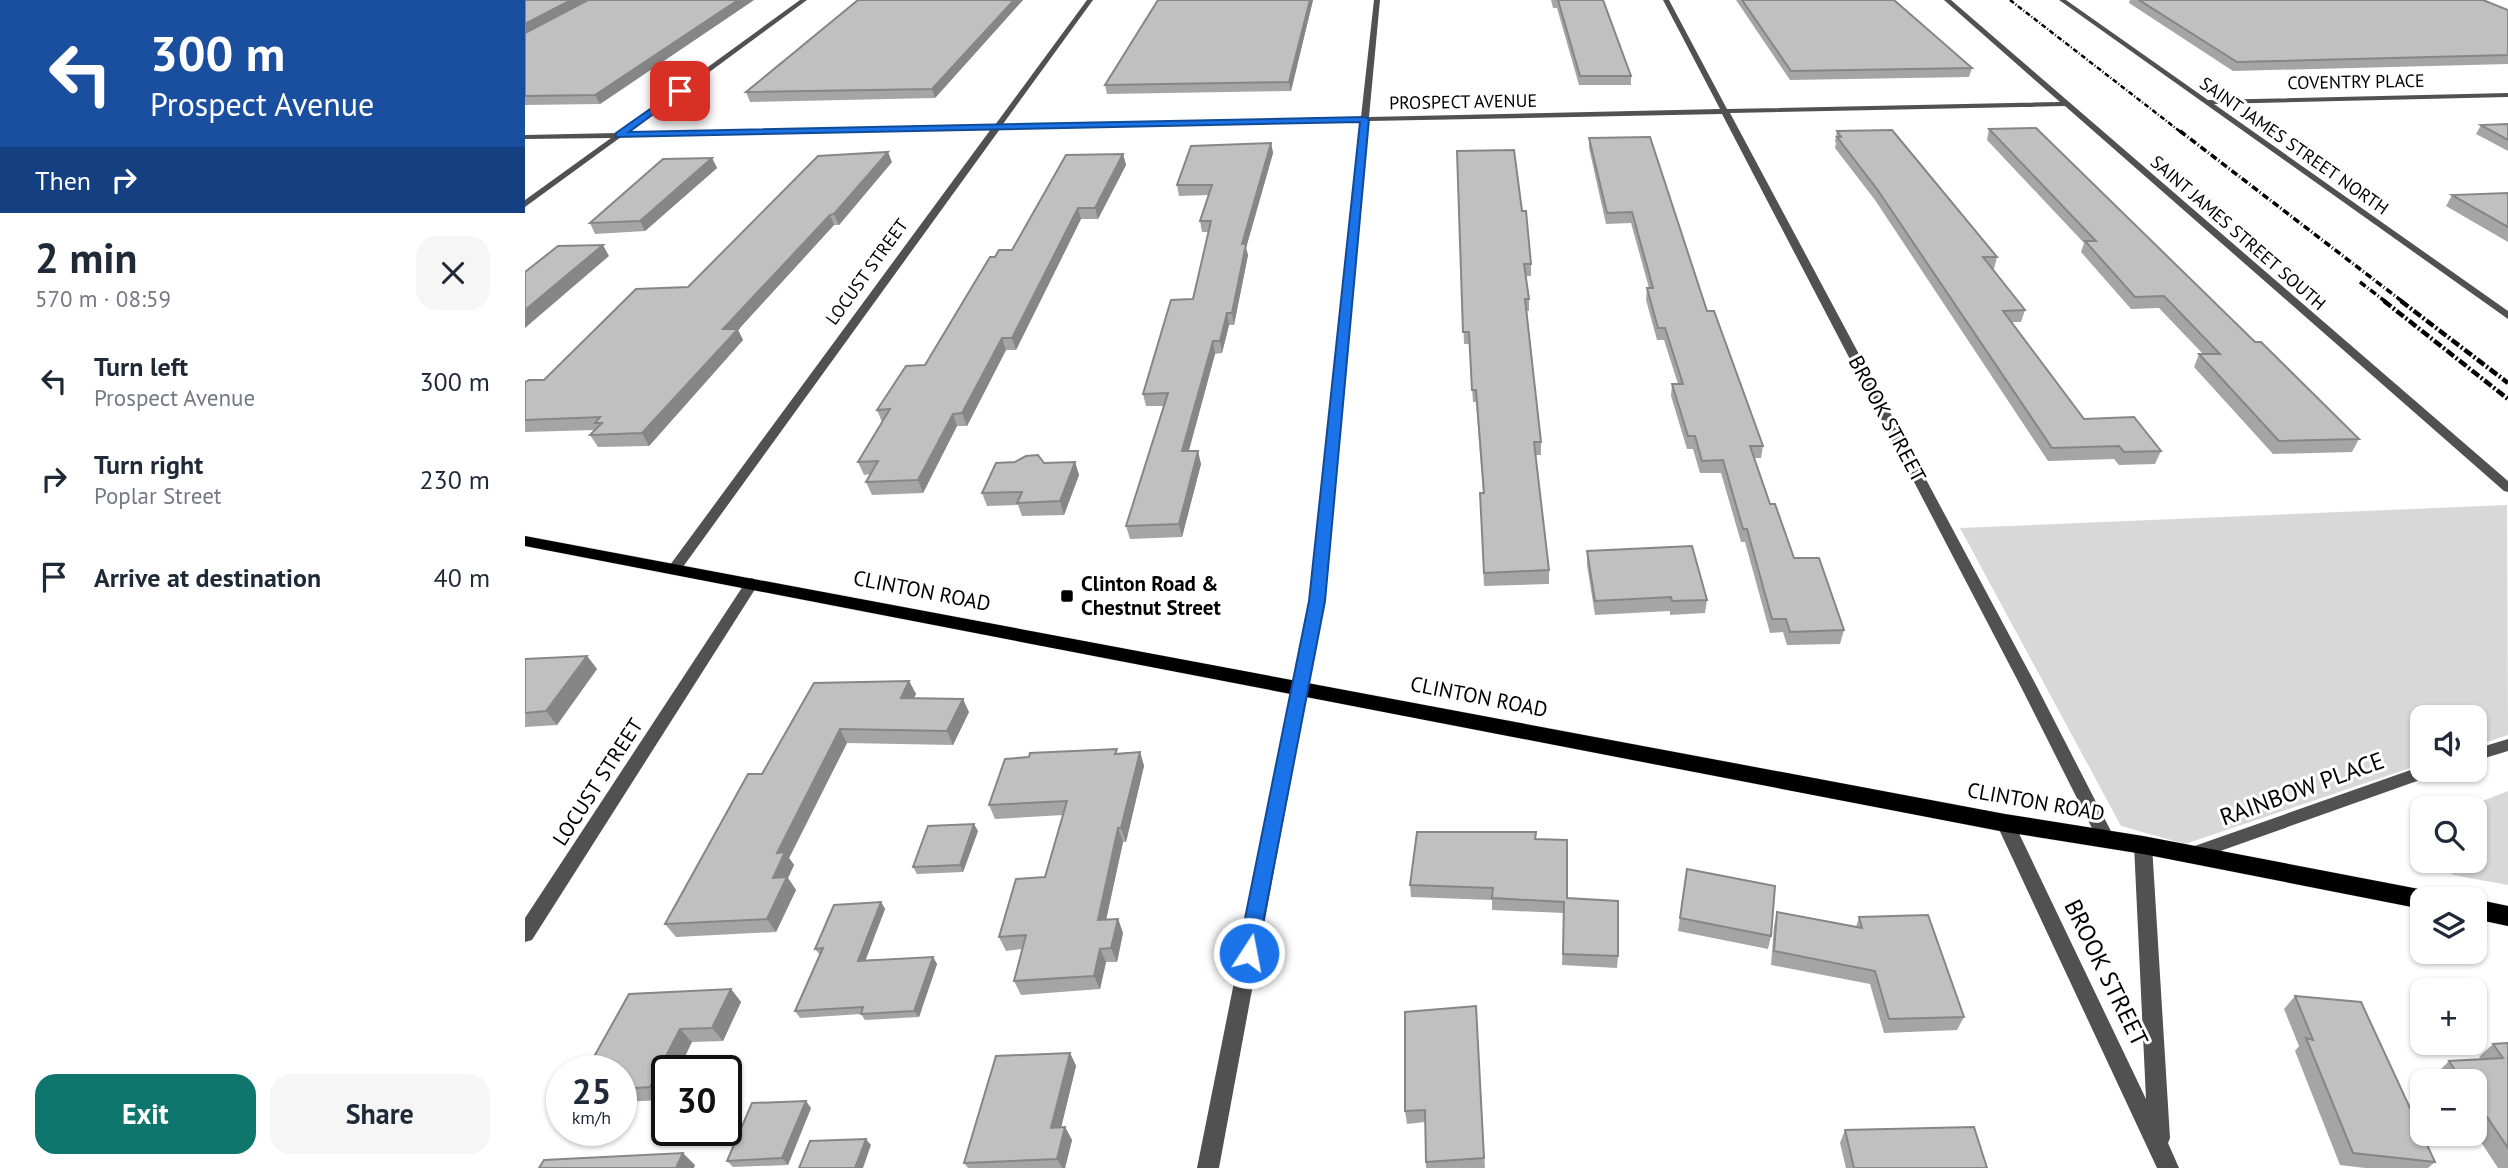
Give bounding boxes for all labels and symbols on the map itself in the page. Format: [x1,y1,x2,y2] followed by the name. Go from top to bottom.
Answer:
[650,61,710,121] pin
[2287,69,2425,94] street label: COVENTRY PLACE
[2195,72,2393,220] street label: SAINT JAMES STREET NORTH
[1389,89,1537,114] street label: PROSPECT AVENUE
[2146,150,2331,315] street label: SAINT JAMES STREET SOUTH
[820,214,913,329] street label: LOCUST STREET
[1843,351,1932,487] street label: BROOK STREET
[851,564,993,617] street label: CLINTON ROAD
[1081,570,1221,621] place label: Clinton Road & Chestnut Street
[1059,588,1075,604] marker: Clinton Road & Chestnut Street
[1408,670,1550,723] street label: CLINTON ROAD
[546,713,649,851] street label: LOCUST STREET
[2216,744,2388,833] street label: RAINBOW PLACE
[1965,776,2107,827] street label: CLINTON ROAD
[2057,894,2155,1051] street label: BROOK STREET
[1212,916,1286,990] position arrow
[651,1055,742,1146] speed limit sign: 30

